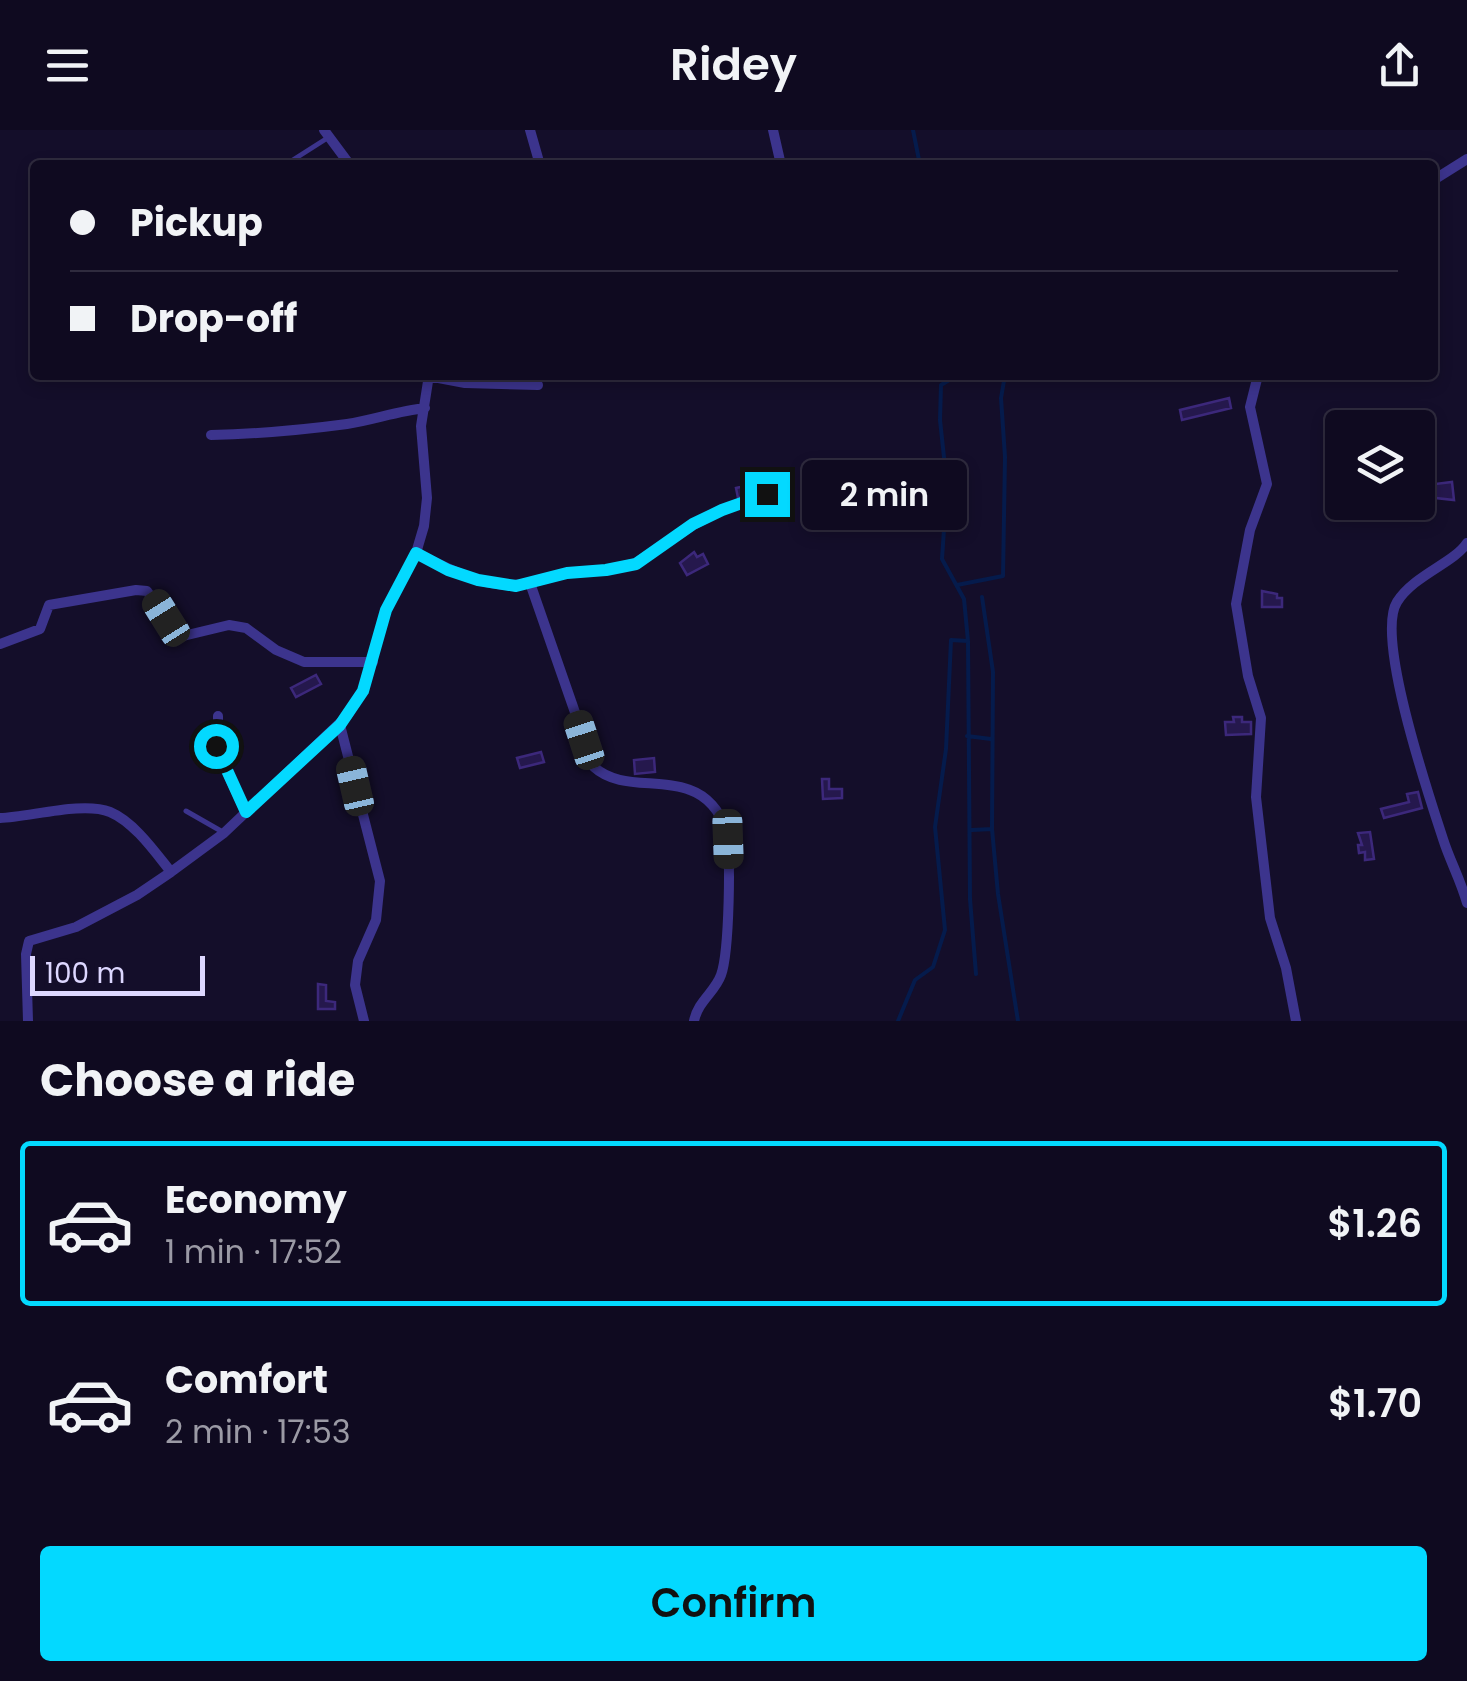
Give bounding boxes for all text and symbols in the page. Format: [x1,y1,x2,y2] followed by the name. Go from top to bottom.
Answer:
[670,33,797,96] text: Ridey
[40,38,95,93] icon: menu
[1372,38,1427,93] icon: share
[130,196,263,249] text: Pickup
[130,292,298,345] text: Drop-off
[1325,410,1435,520] map controls
[1325,410,1435,520] button: layers
[802,459,967,529] callout: 2 min
[745,472,790,517] route end
[840,472,929,517] text: 2 min
[137,585,195,651] car
[560,707,608,773] car
[194,724,239,769] route start
[334,753,376,819] car
[712,808,744,870] car
[30,951,205,996] scale bar
[45,954,125,993] text: 100 m
[40,1049,355,1112] text: Choose a ride
[165,1173,347,1226] text: Economy
[45,1179,135,1269] icon: car
[1327,1197,1422,1250] text: $1.26
[165,1229,342,1274] text: 1 min · 17:52
[165,1353,328,1406] text: Comfort
[45,1359,135,1449] icon: car
[1328,1377,1422,1430] text: $1.70
[165,1409,351,1454] text: 2 min · 17:53
[40,1546,1427,1661] button: Confirm

